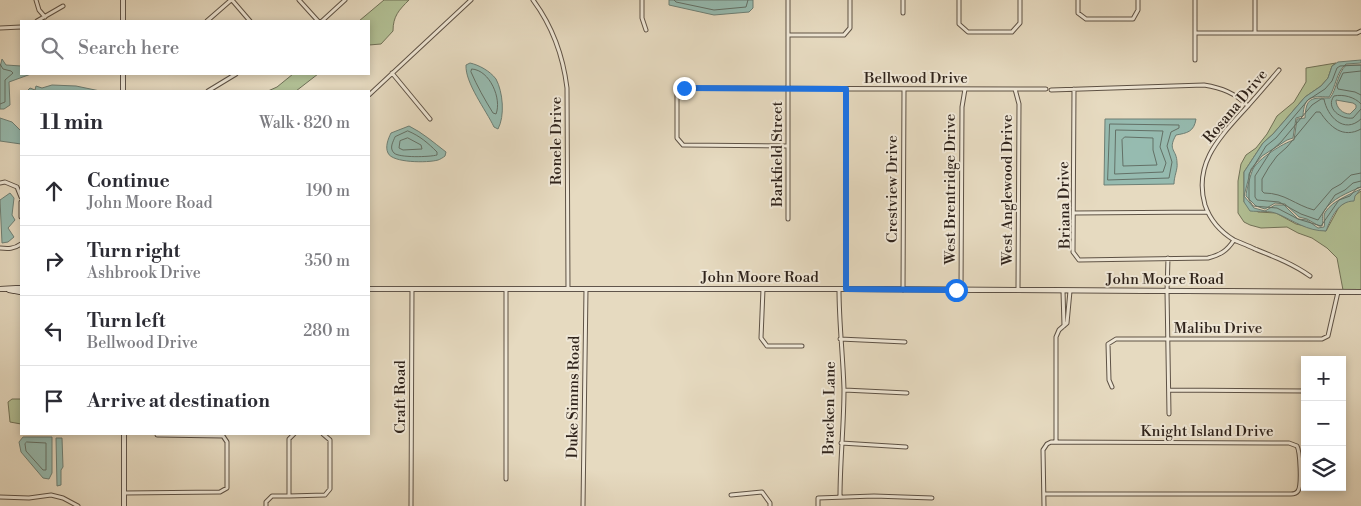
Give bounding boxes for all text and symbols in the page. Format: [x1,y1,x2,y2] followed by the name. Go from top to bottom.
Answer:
[20,20,370,75] search box
[38,34,66,62] icon: search
[78,36,179,60] text: Search here
[1199,65,1272,147] street label: Rosana Drive
[863,69,968,88] street label: Bellwood Drive
[673,77,696,100] route end
[547,97,566,185] street label: Ronele Drive
[768,100,787,208] street label: Barkfield Street
[40,110,103,136] text: 11 min
[259,113,350,133] text: Walk · 820 m
[941,114,960,265] street label: West Brentridge Drive
[998,114,1017,267] street label: West Anglewood Drive
[883,135,902,243] street label: Crestview Drive
[1054,161,1075,250] street label: Briana Drive
[87,169,170,193] text: Continue
[40,177,68,205] icon: ahead
[306,181,350,201] text: 190 m
[87,193,213,213] text: John Moore Road
[87,239,180,263] text: Turn right
[40,247,68,275] icon: right
[304,251,350,271] text: 350 m
[87,263,201,283] text: Ashbrook Drive
[700,268,819,287] street label: John Moore Road
[1105,270,1224,289] street label: John Moore Road
[945,279,968,302] route start
[87,309,166,333] text: Turn left
[40,317,68,345] icon: left
[1174,319,1262,338] street label: Malibu Drive
[303,321,350,341] text: 280 m
[87,333,198,353] text: Bellwood Drive
[563,335,584,459] street label: Duke Simms Road
[1301,356,1346,491] map controls
[1301,356,1346,401] button: +
[391,360,410,434] street label: Craft Road
[819,361,840,456] street label: Bracken Lane
[40,387,68,415] icon: arrive
[87,389,270,413] text: Arrive at destination
[1301,401,1346,446] button: −
[1141,422,1273,441] street label: Knight Island Drive
[1301,446,1346,491] button: layers

